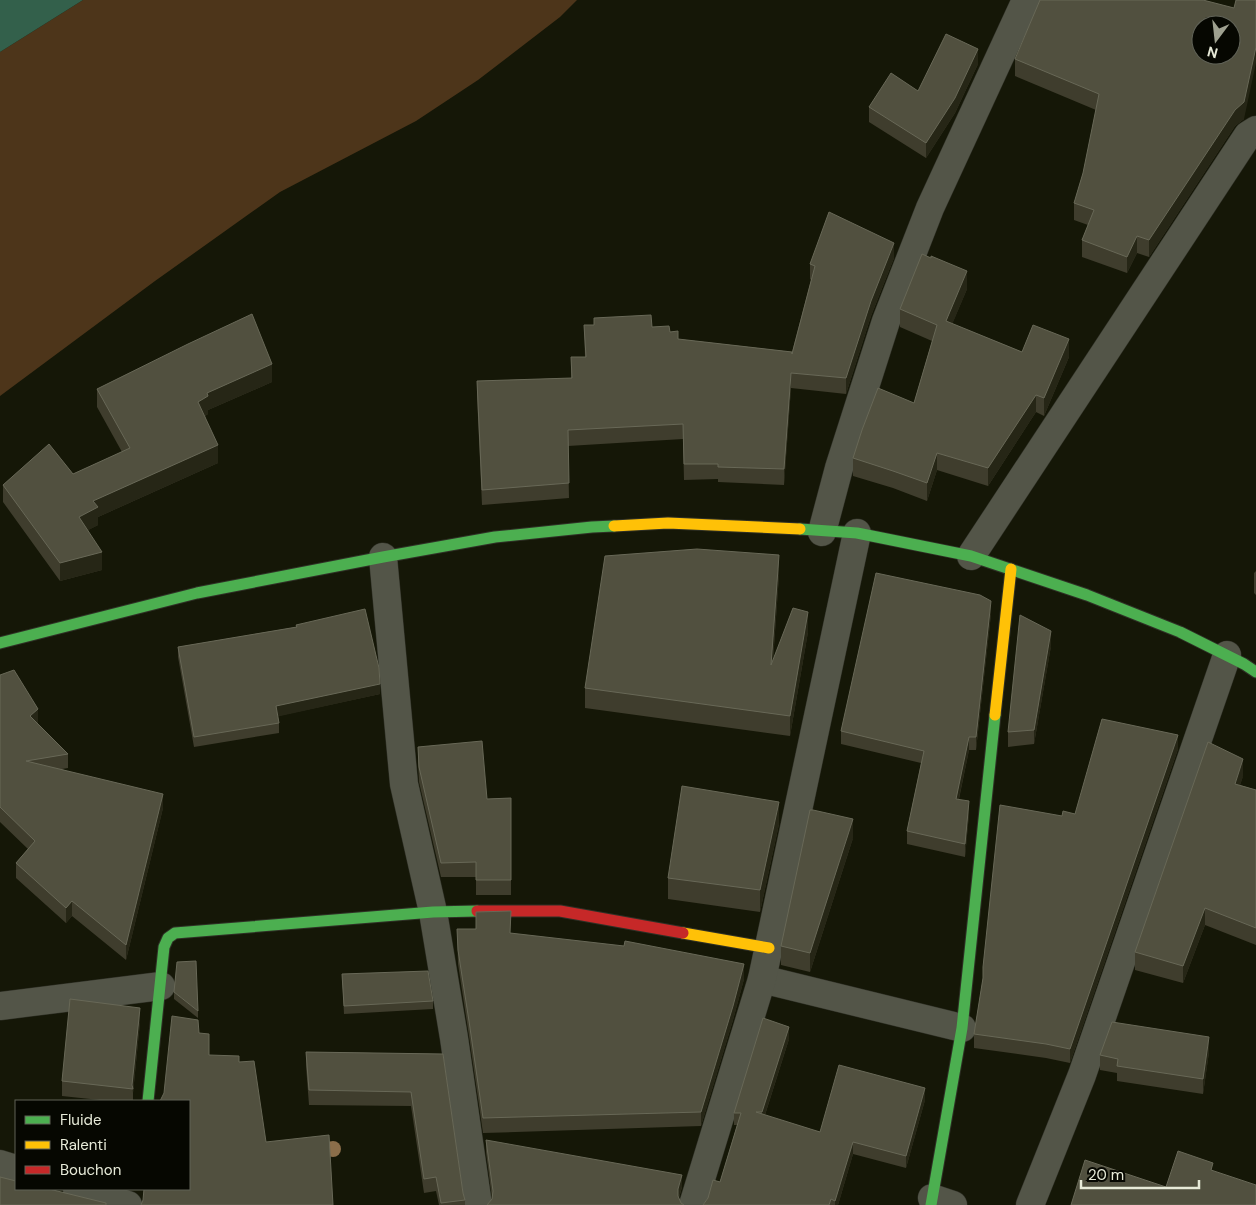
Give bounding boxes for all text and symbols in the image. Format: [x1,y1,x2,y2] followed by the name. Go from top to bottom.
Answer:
[1191,15,1241,65] north arrow
[1205,43,1220,63] text: N
[15,1100,190,1190] legend
[60,1110,102,1130] text: Fluide
[60,1135,107,1155] text: Ralenti
[1081,1158,1198,1190] scale bar
[60,1160,121,1180] text: Bouchon
[1088,1165,1124,1185] text: 20 m

